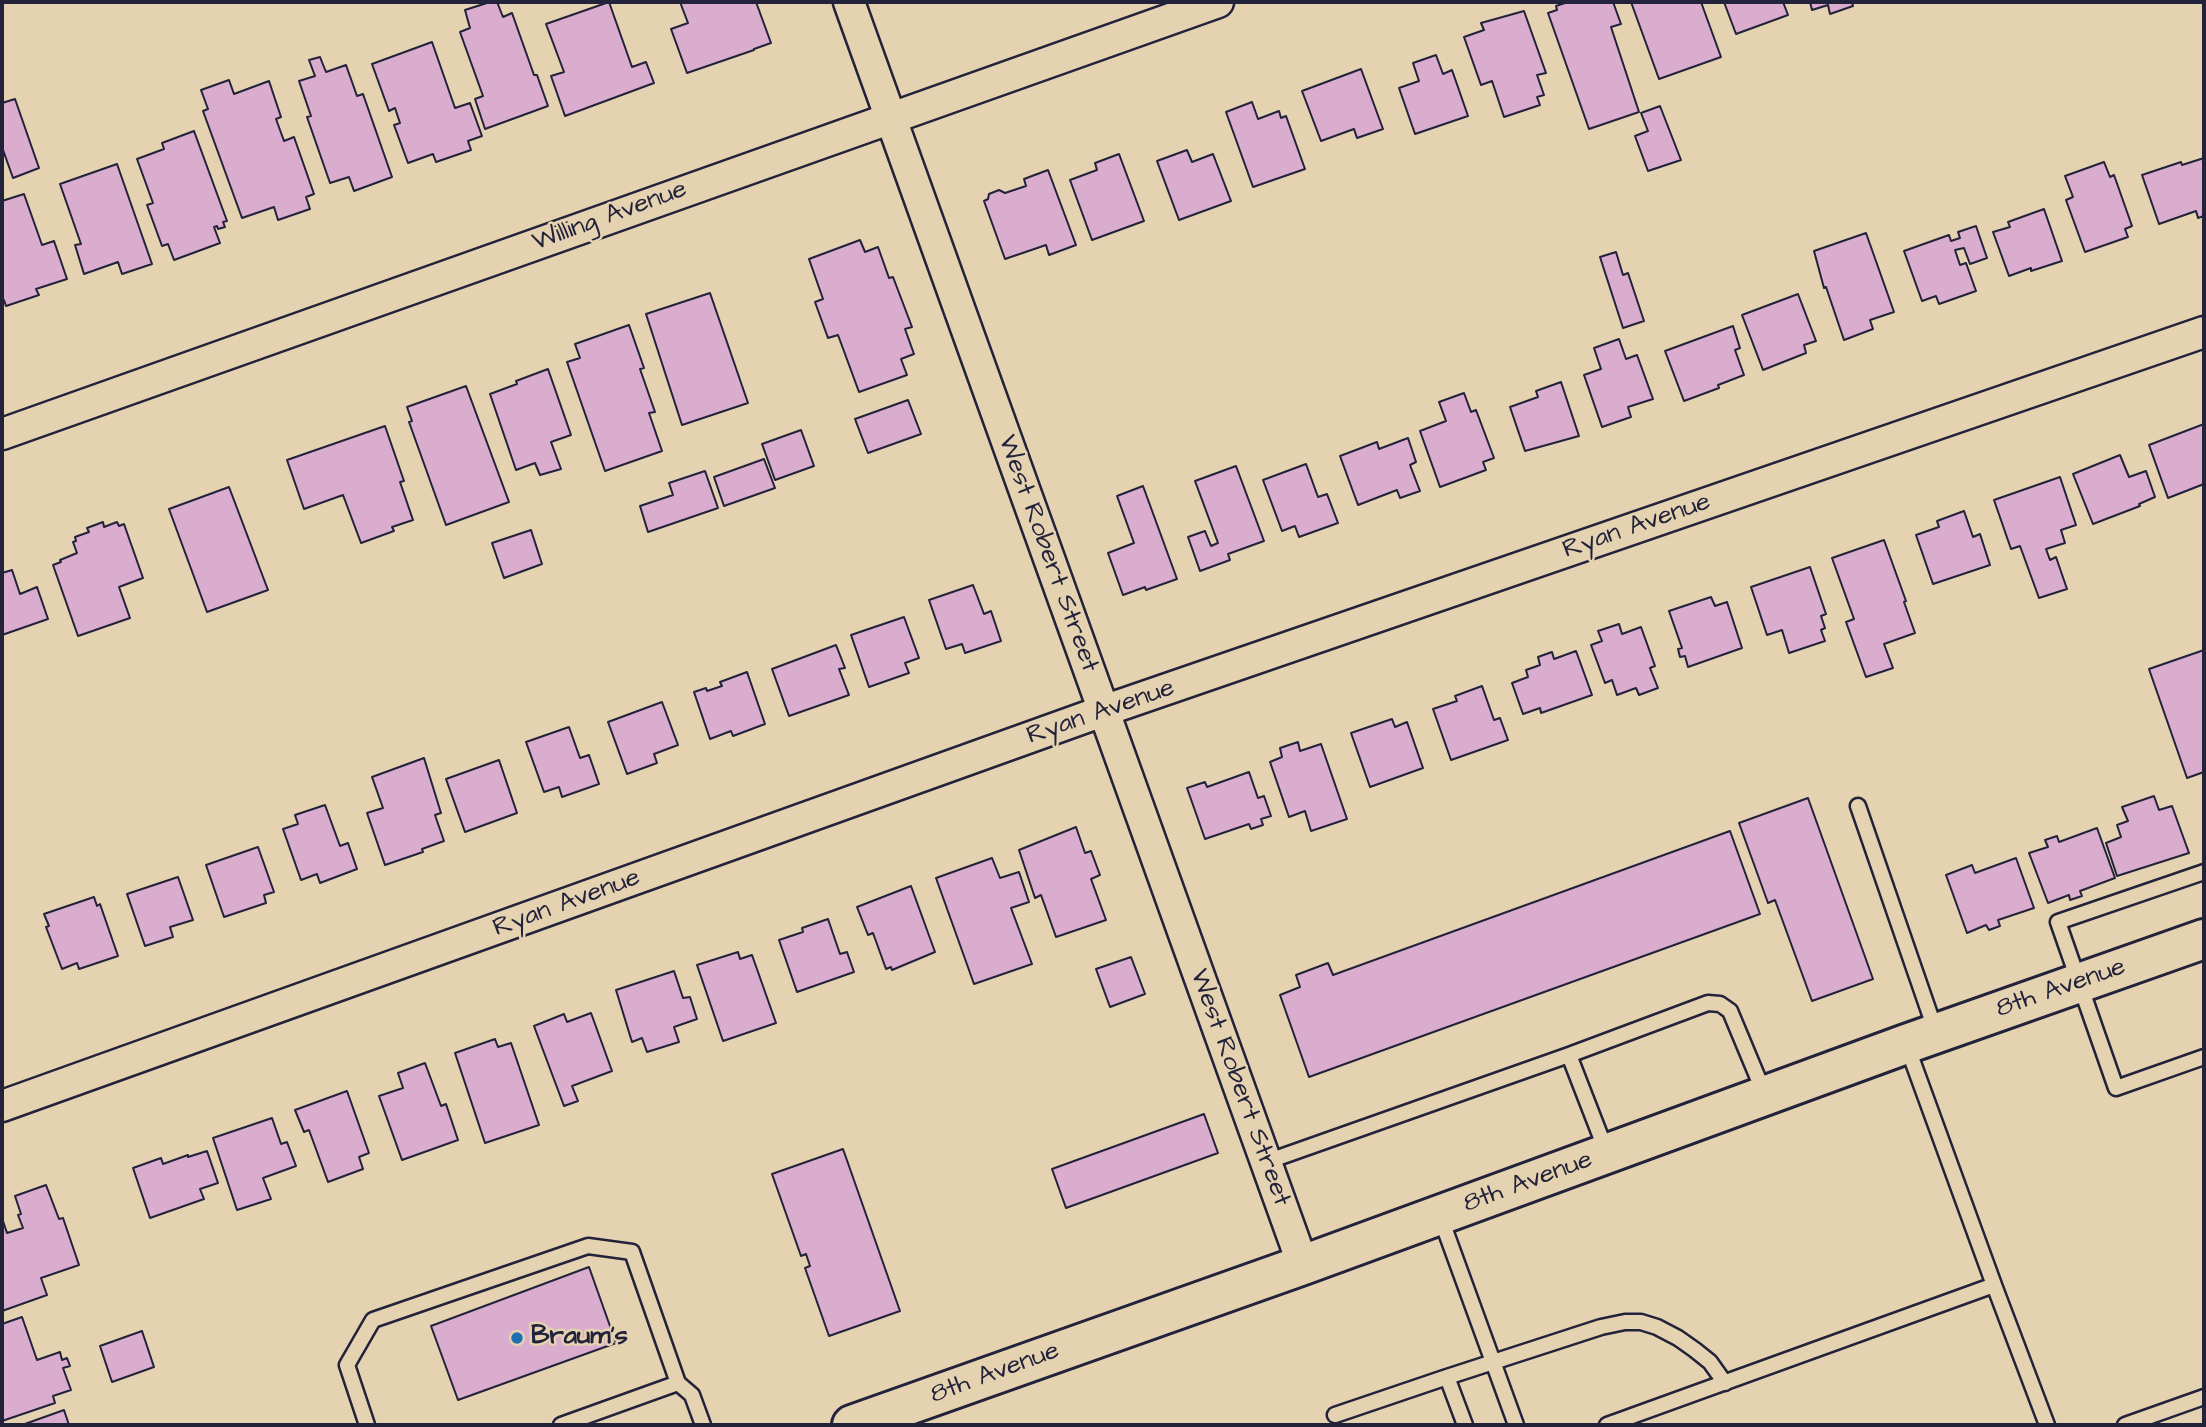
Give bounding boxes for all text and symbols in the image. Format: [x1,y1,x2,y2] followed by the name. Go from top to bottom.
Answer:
[529,175,691,259] street label: Willing Avenue
[990,431,1104,677] street label: West Robert Street
[1559,487,1715,567] street label: Ryan Avenue
[1023,673,1179,753] street label: Ryan Avenue
[489,863,645,945] street label: Ryan Avenue
[1992,952,2130,1026] street label: 8th Avenue
[1182,965,1296,1211] street label: West Robert Street
[1459,1145,1597,1221] street label: 8th Avenue
[531,1322,628,1354] place label: Braum's
[509,1330,525,1346] marker: Braum's
[926,1336,1064,1412] street label: 8th Avenue

